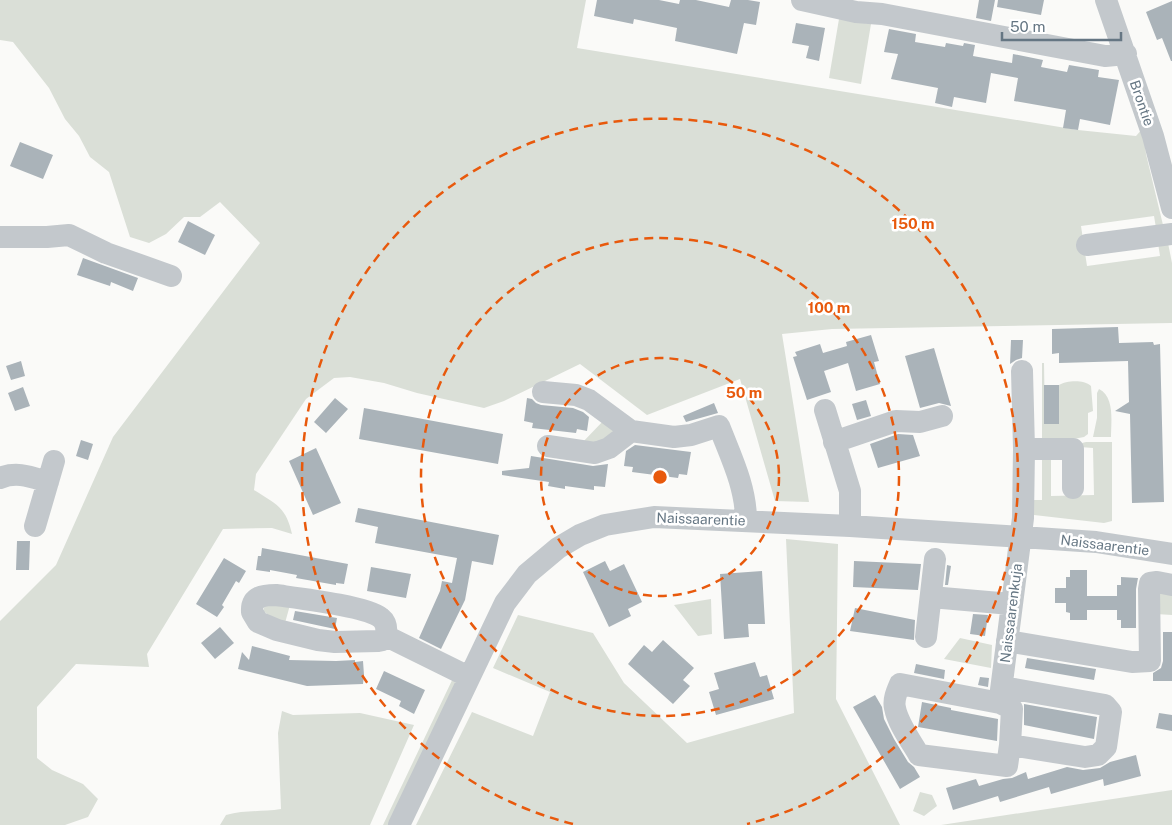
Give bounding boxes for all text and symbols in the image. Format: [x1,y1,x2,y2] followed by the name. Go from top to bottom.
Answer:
[1002,10,1121,42] scale bar
[1010,18,1045,35] text: 50 m
[1127,78,1157,128] street label: Brontie
[891,215,935,232] text: 150 m
[808,299,850,316] text: 100 m
[726,384,762,401] text: 50 m
[651,468,669,486] centre of rings
[656,509,746,529] street label: Naissaarentie
[1060,532,1150,558] street label: Naissaarentie
[997,562,1025,664] street label: Naissaarenkuja

